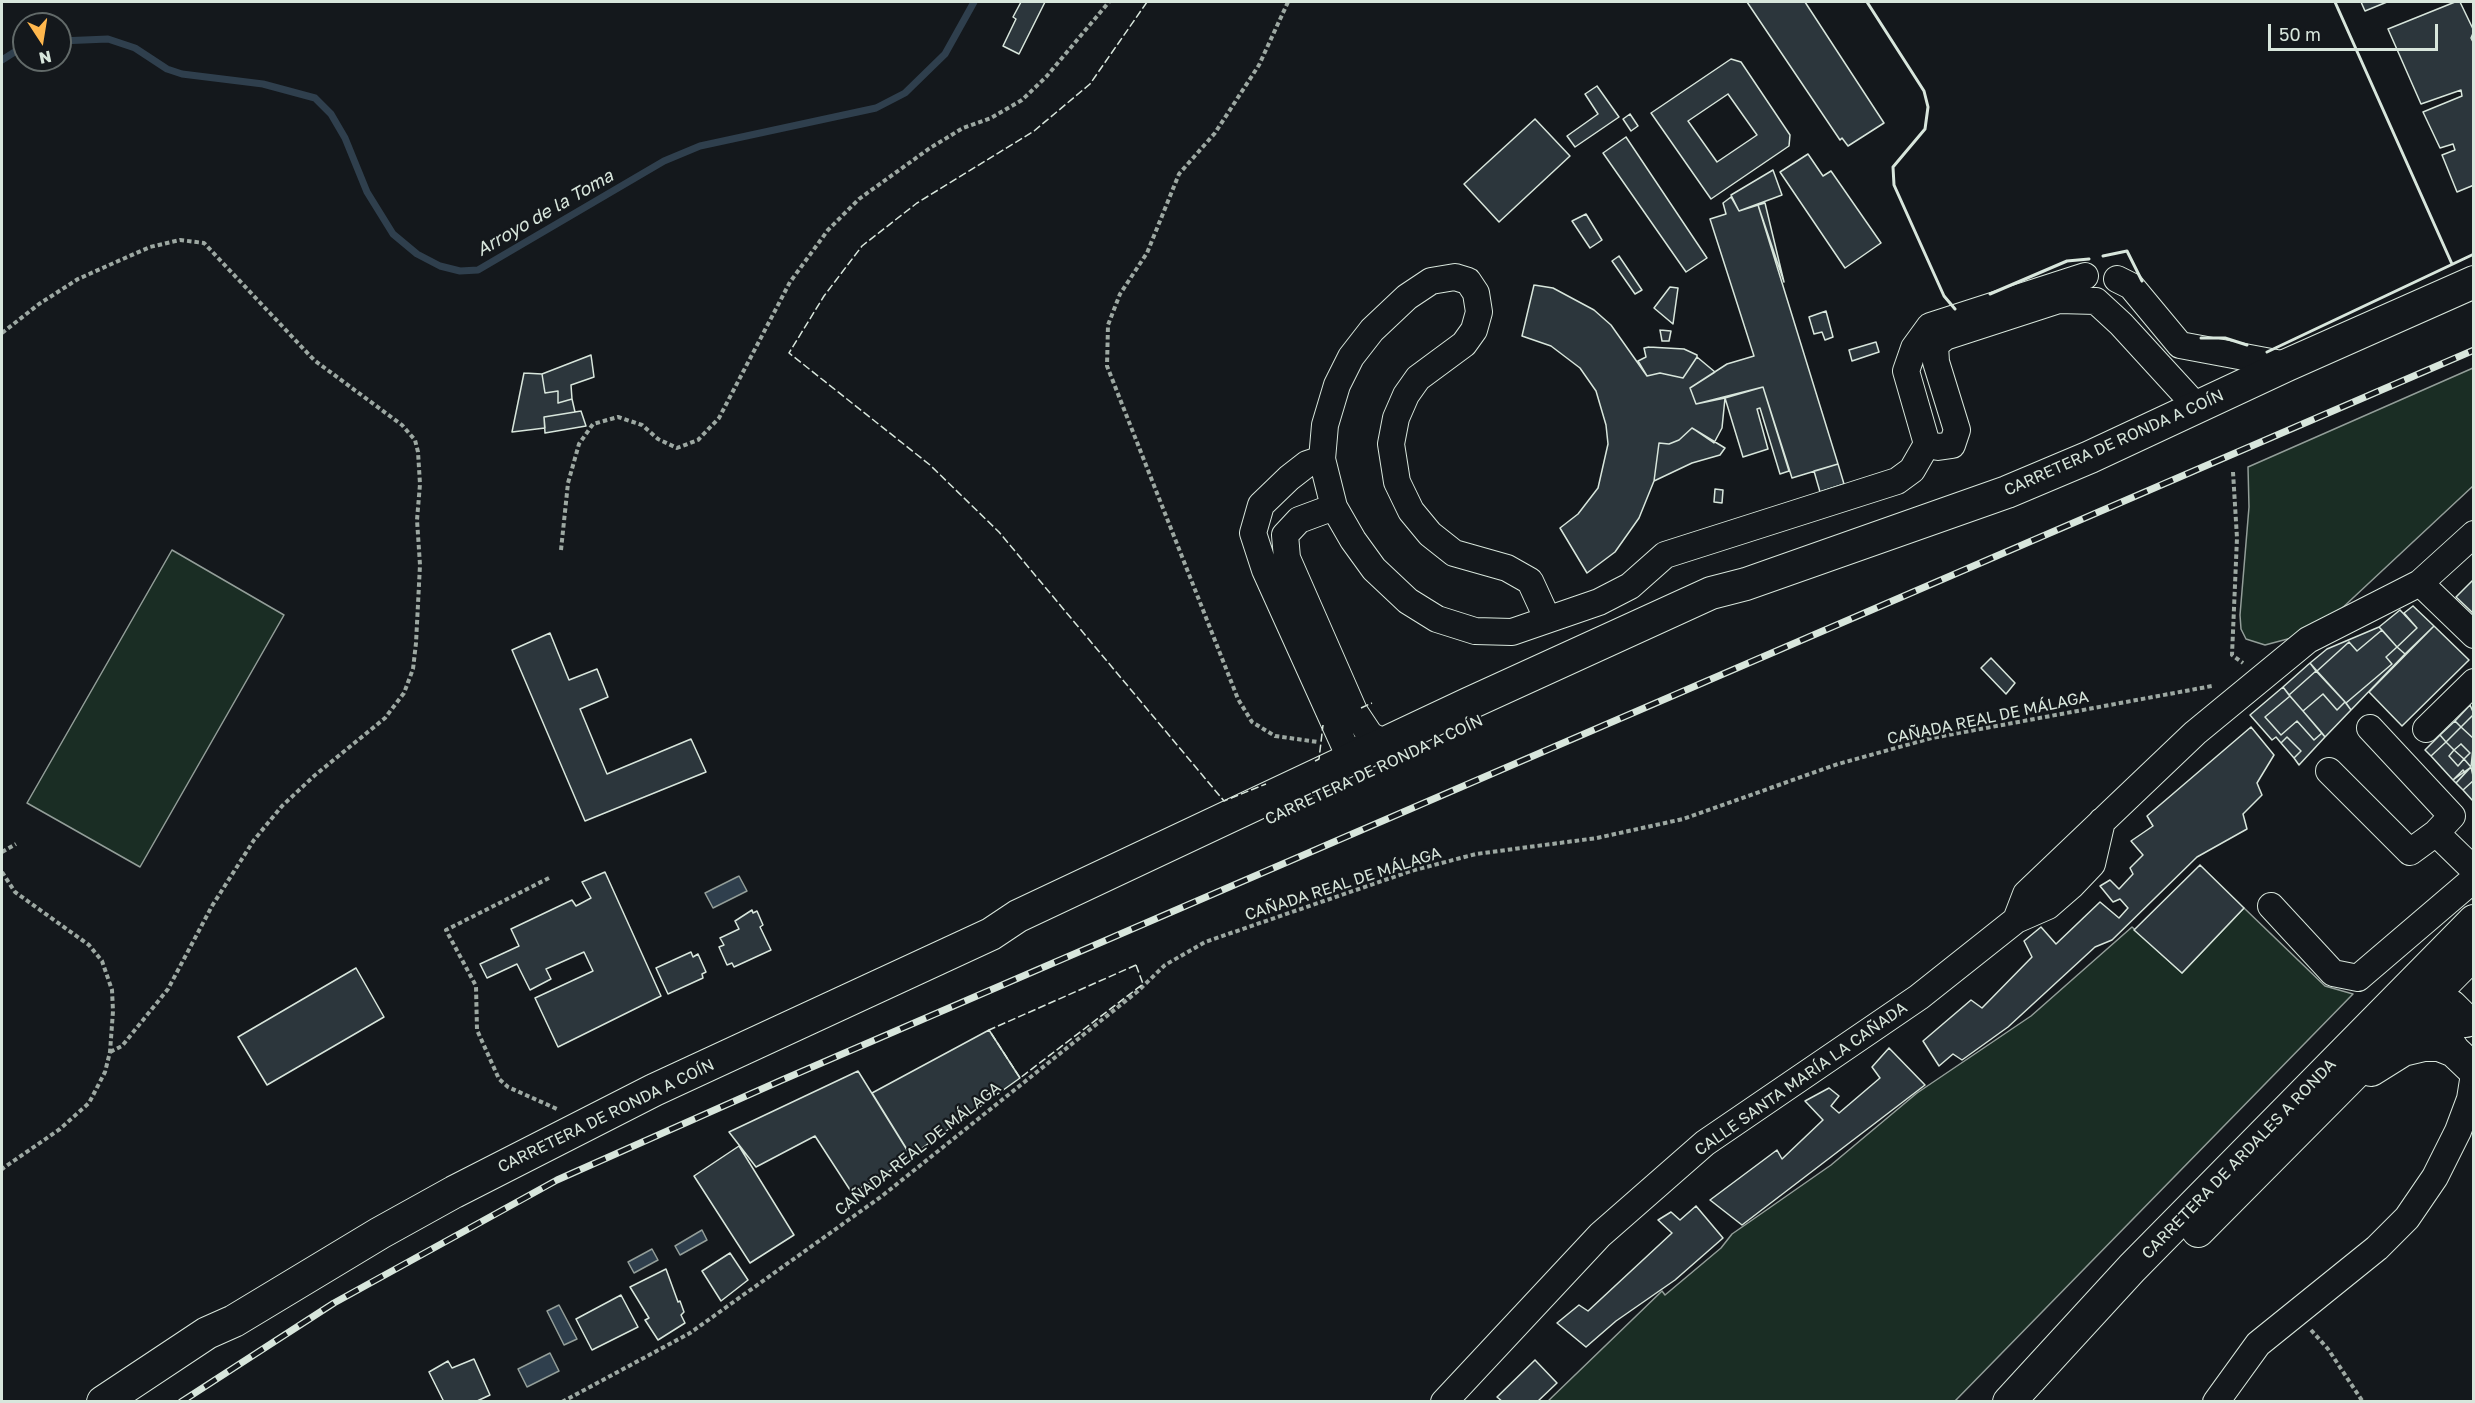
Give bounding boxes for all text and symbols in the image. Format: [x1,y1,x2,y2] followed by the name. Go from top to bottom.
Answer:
[12,12,72,72] north arrow
[2271,12,2440,50] scale bar
[2279,23,2321,45] text: 50 m
[37,47,53,69] text: N
[473,165,617,261] water label: Arroyo de la Toma
[2001,386,2227,500] street label: CARRETERA DE RONDA A COÍN
[1886,687,2090,749] street label: CAÑADA REAL DE MÁLAGA
[1262,711,1486,829] street label: CARRETERA DE RONDA A COÍN
[1242,843,1444,925] street label: CAÑADA REAL DE MÁLAGA
[1691,998,1911,1160] street label: CALLE SANTA MARÍA LA CAÑADA
[495,1055,717,1177] street label: CARRETERA DE RONDA A COÍN
[2138,1055,2340,1263] street label: CARRETERA DE ARDALES A RONDA
[831,1078,1005,1220] street label: CAÑADA REAL DE MÁLAGA

